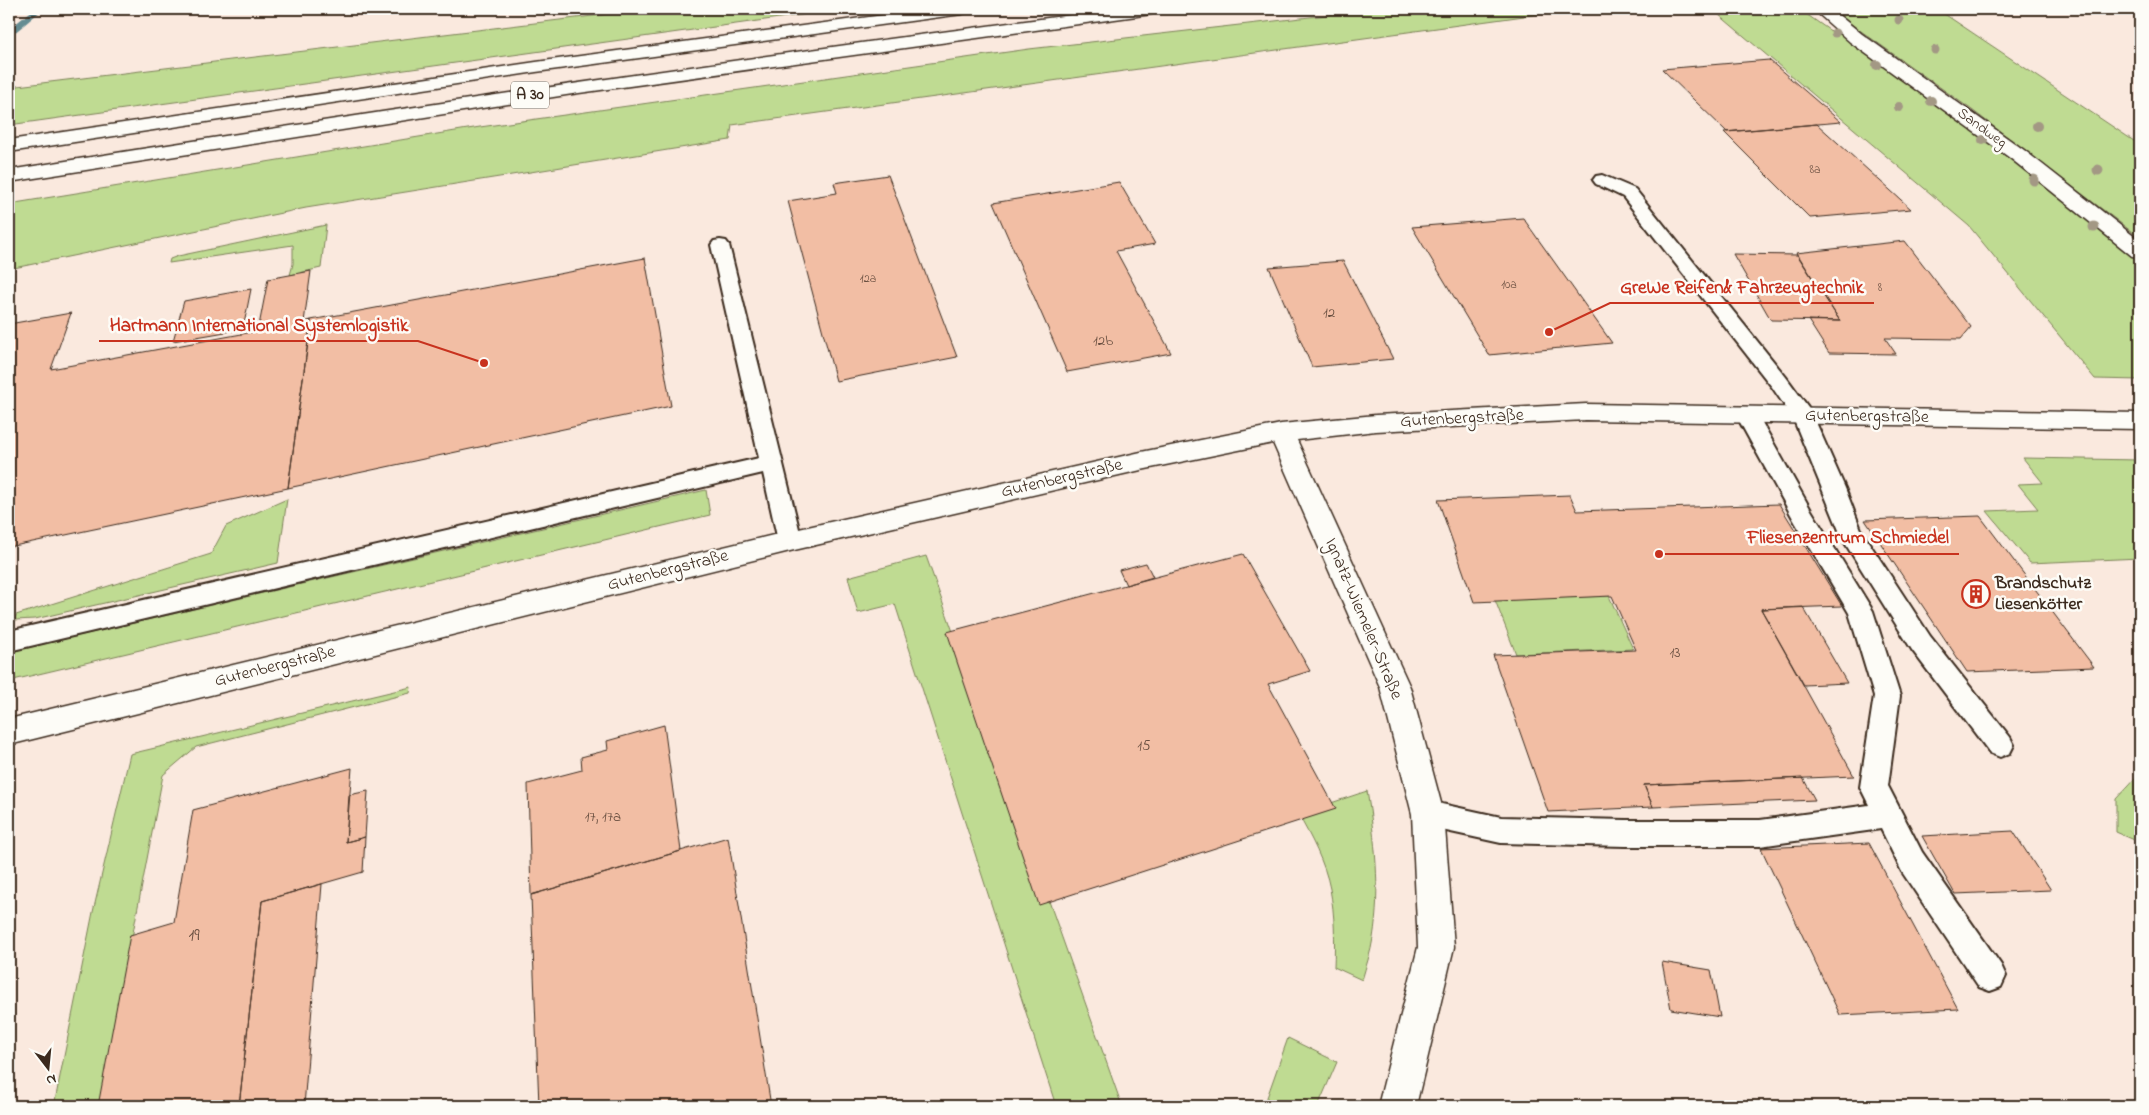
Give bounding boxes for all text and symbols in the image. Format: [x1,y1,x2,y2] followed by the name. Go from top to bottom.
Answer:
[511,82,549,108] road number: A 30
[1952,102,2012,155] street label: Sandweg
[1810,161,1820,179] house number: 8a
[1610,269,1874,303] callout: GreWe Reifen& Fahrzeugtechnik
[860,270,876,288] house number: 12a
[1620,275,1864,304] text: GreWe Reifen& Fahrzeugtechnik
[1501,276,1517,294] house number: 10a
[1878,279,1883,297] house number: 8
[1323,302,1336,324] house number: 12
[99,307,418,341] callout: Hartmann International Systemlogistik
[110,313,409,342] text: Hartmann International Systemlogistik
[1093,330,1113,352] house number: 12b
[1400,403,1525,436] street label: Gutenbergstraße
[1805,403,1930,432] street label: Gutenbergstraße
[999,452,1126,507] street label: Gutenbergstraße
[1736,520,1959,554] callout: Fliesenzentrum Schmiedel
[1746,525,1949,552] text: Fliesenzentrum Schmiedel
[1316,534,1409,705] street label: Ignatz-Wiemeler-Straße
[605,543,732,600] street label: Gutenbergstraße
[1994,571,2091,618] place label: Brandschutz Liesenkötter
[1961,579,1991,609] building icon: Brandschutz Liesenkötter
[212,639,339,696] street label: Gutenbergstraße
[1670,642,1680,664] house number: 13
[1137,735,1151,757] house number: 15
[585,806,621,828] house number: 17, 17a
[188,923,200,949] house number: 19
[22,1042,72,1092] north arrow
[44,1068,59,1090] text: N

